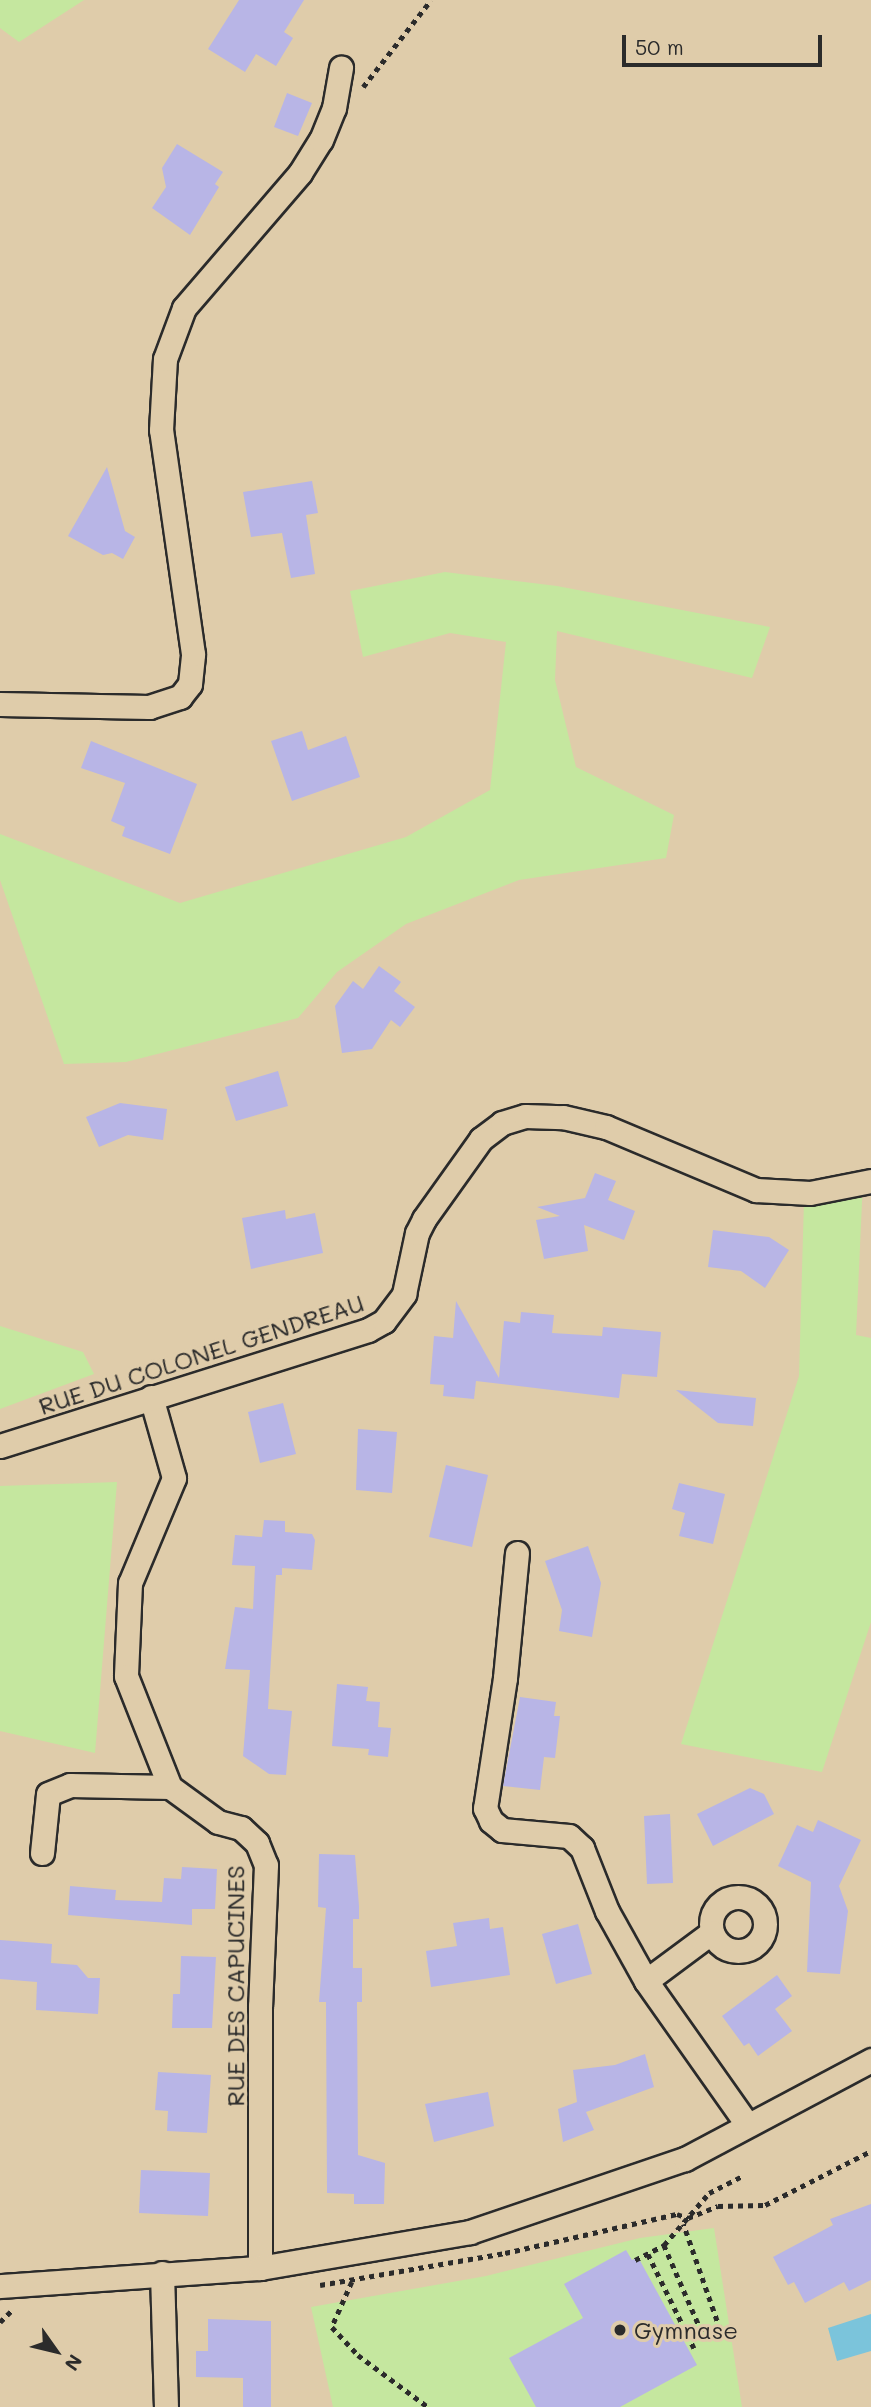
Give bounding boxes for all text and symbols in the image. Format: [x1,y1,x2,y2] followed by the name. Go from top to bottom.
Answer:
[626,21,826,65] scale bar
[635,33,684,60] text: 50 m
[35,1288,367,1420] street label: RUE DU COLONEL GENDREAU
[221,1865,249,2107] street label: RUE DES CAPUCINES
[21,2316,91,2386] north arrow
[634,2316,738,2344] place label: Gymnase
[612,2322,628,2338] marker: Gymnase
[59,2350,88,2376] text: N

